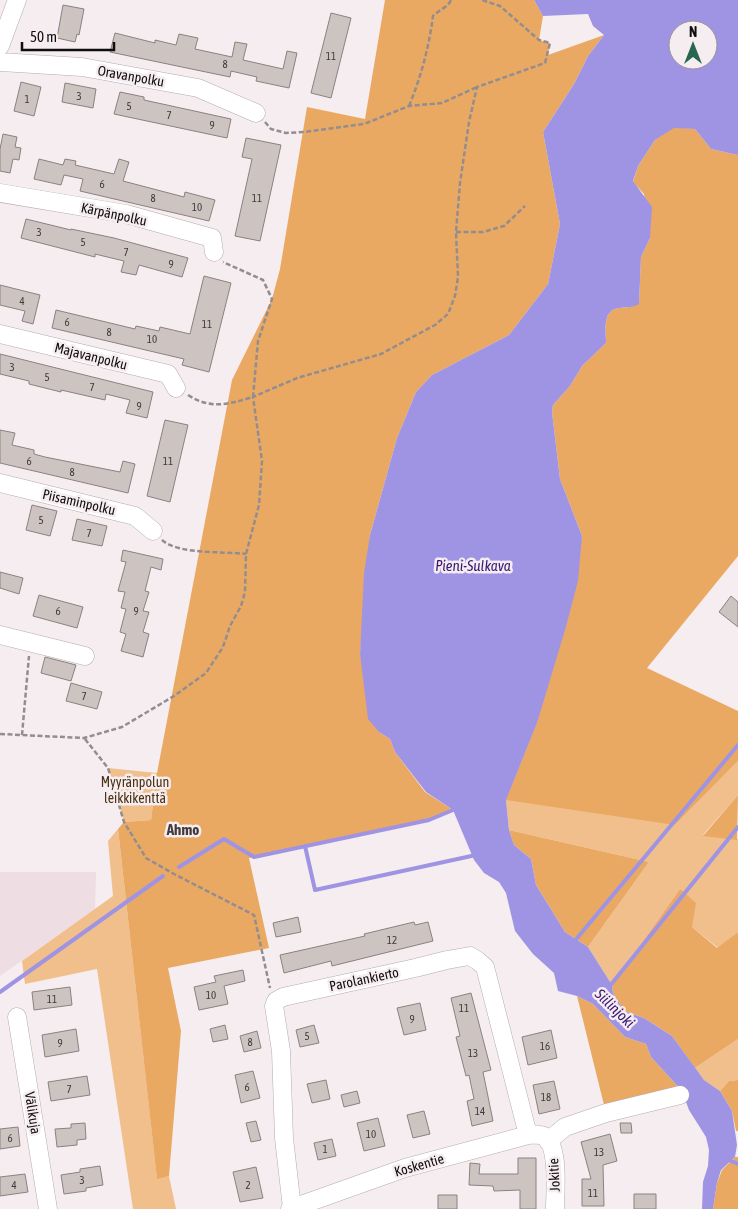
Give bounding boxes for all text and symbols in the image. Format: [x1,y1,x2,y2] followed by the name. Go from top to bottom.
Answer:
[22,20,115,52] scale bar
[668,20,718,70] north arrow
[689,24,697,40] text: N
[30,28,57,45] text: 50 m
[326,50,336,62] house number: 11
[222,58,228,70] house number: 8
[96,62,166,90] street label: Oravanpolku
[76,90,82,102] house number: 3
[24,93,30,105] house number: 1
[126,100,132,112] house number: 5
[166,109,172,121] house number: 7
[209,119,215,131] house number: 9
[99,178,105,190] house number: 6
[150,192,156,204] house number: 8
[252,192,262,204] house number: 11
[80,199,148,229] street label: Kärpänpolku
[192,201,202,213] house number: 10
[36,226,42,238] house number: 3
[80,236,86,248] house number: 5
[123,246,129,258] house number: 7
[168,258,174,270] house number: 9
[19,295,25,307] house number: 4
[64,316,70,328] house number: 6
[202,318,212,330] house number: 11
[106,326,112,338] house number: 8
[147,333,157,345] house number: 10
[53,339,129,373] street label: Majavanpolku
[9,361,15,373] house number: 3
[44,371,50,383] house number: 5
[89,381,95,393] house number: 7
[136,400,142,412] house number: 9
[26,455,32,467] house number: 6
[163,455,173,467] house number: 11
[69,466,75,478] house number: 8
[41,486,117,518] street label: Piisaminpolku
[38,514,44,526] house number: 5
[86,527,92,539] house number: 7
[435,557,511,574] water label: Pieni-Sulkava
[55,605,61,617] house number: 6
[133,605,139,617] house number: 9
[81,690,87,702] house number: 7
[101,774,169,806] park label: Myyränpolun leikkikenttä
[166,821,199,838] district label: Ahmo
[387,934,397,946] house number: 12
[328,964,400,994] street label: Parolankierto
[591,985,639,1031] water label: Siilinjoki
[206,989,216,1001] house number: 10
[47,993,57,1005] house number: 11
[459,1002,469,1014] house number: 11
[409,1013,415,1025] house number: 9
[304,1030,310,1042] house number: 5
[247,1036,253,1048] house number: 8
[57,1037,63,1049] house number: 9
[540,1040,550,1052] house number: 16
[468,1047,478,1059] house number: 13
[244,1081,250,1093] house number: 6
[66,1083,72,1095] house number: 7
[22,1091,44,1135] street label: Välikuja
[541,1091,551,1103] house number: 18
[475,1105,485,1117] house number: 14
[366,1128,376,1140] house number: 10
[7,1132,13,1144] house number: 6
[322,1143,328,1155] house number: 1
[594,1146,604,1158] house number: 13
[392,1150,446,1180] street label: Koskentie
[545,1158,563,1192] street label: Jokitie
[79,1174,85,1186] house number: 3
[11,1179,17,1191] house number: 4
[245,1179,251,1191] house number: 2
[588,1187,598,1199] house number: 11

